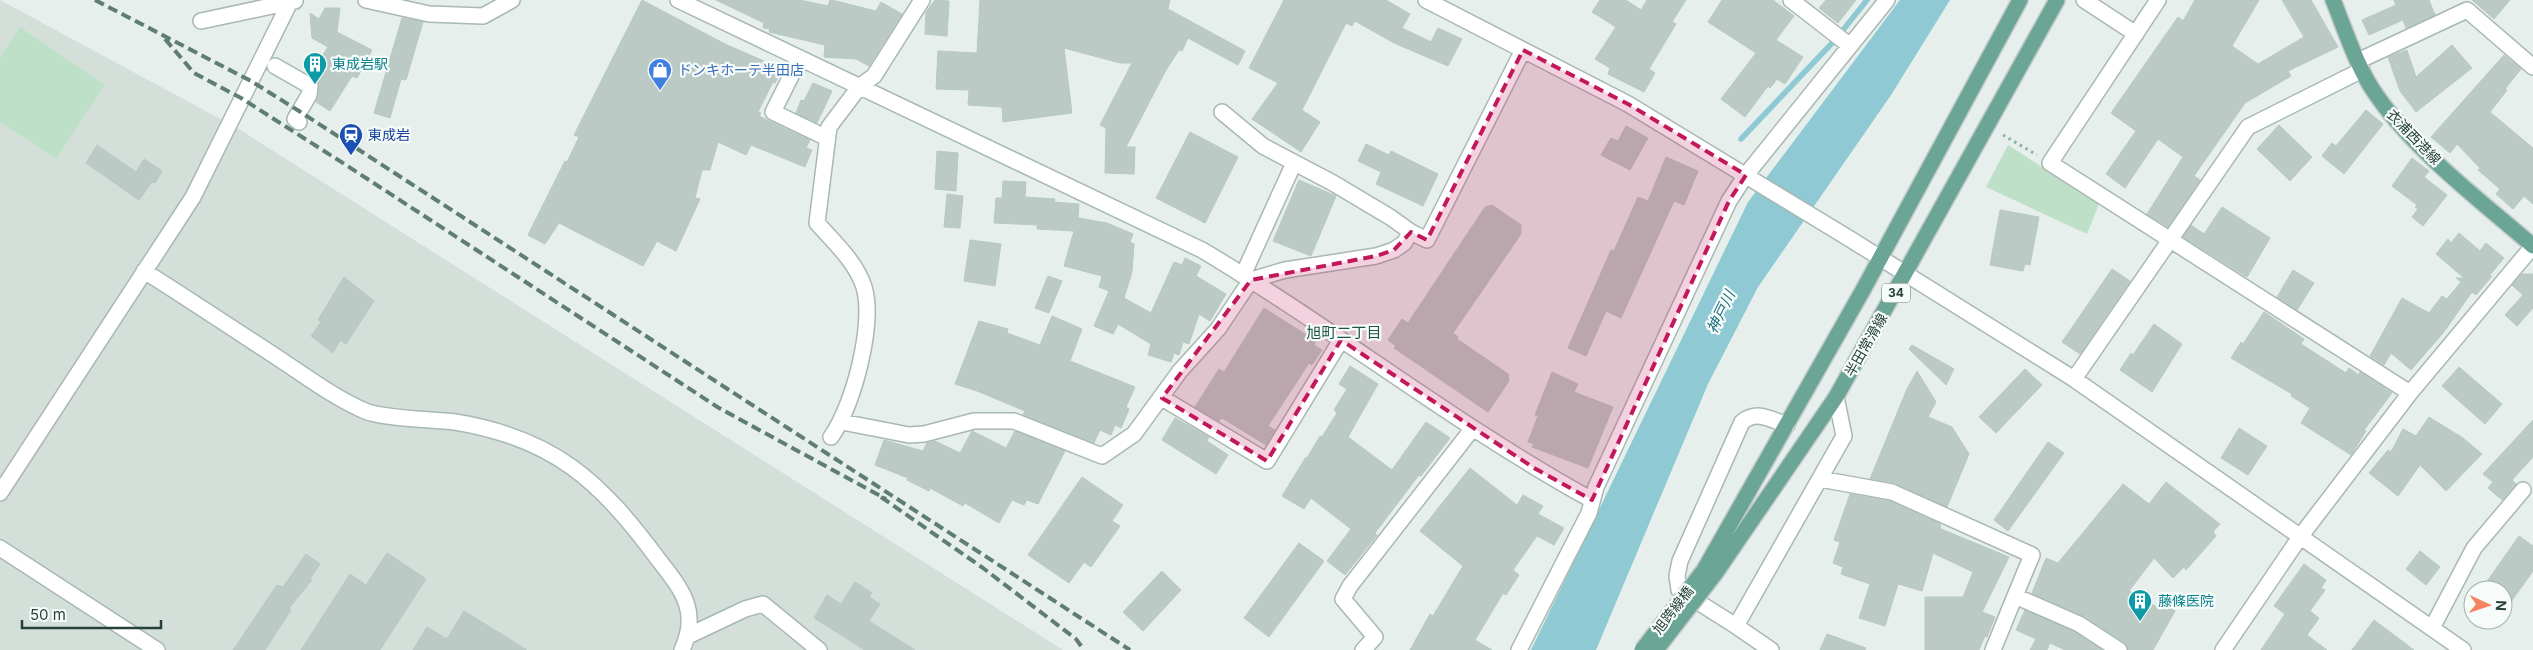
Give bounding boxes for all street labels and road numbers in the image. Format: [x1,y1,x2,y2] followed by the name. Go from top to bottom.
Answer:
[2384,106,2445,168] street label: 衣浦西港線
[1882,284,1910,302] road number: 34
[1841,310,1890,379] street label: 半田常滑線
[1649,582,1697,637] street label: 旭跨線橋

